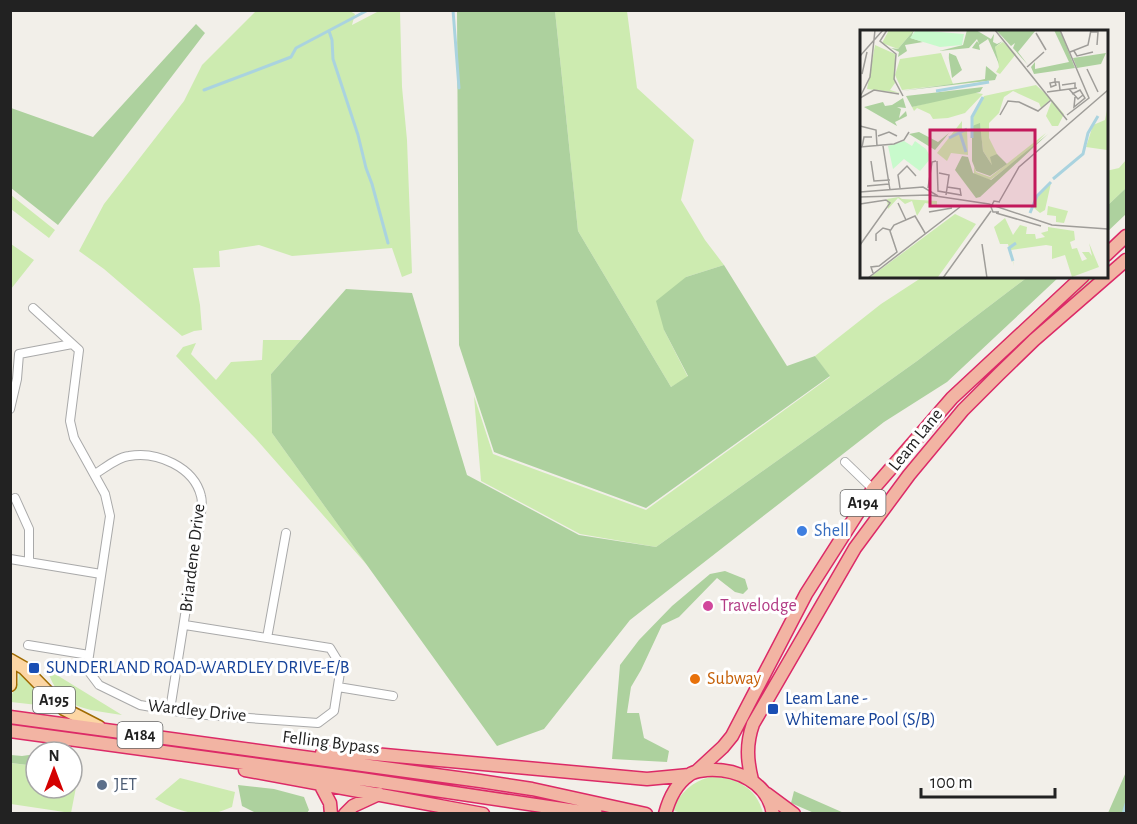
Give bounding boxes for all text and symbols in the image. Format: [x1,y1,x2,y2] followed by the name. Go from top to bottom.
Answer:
[860,30,1107,278] inset map
[886,405,946,475] street label: Leam Lane
[840,490,886,516] road number: A194
[177,503,209,613] street label: Briardene Drive
[814,522,849,540] place label: Shell
[795,524,809,538] marker: Shell
[720,597,797,615] place label: Travelodge
[701,599,715,613] marker: Travelodge
[46,659,349,677] place label: SUNDERLAND ROAD-WARDLEY DRIVE-E/B
[27,661,41,675] marker: SUNDERLAND ROAD-WARDLEY DRIVE-E/B
[707,670,762,688] place label: Subway
[688,672,702,686] marker: Subway
[33,687,75,713] road number: A195
[785,690,936,729] place label: Leam Lane - Whitemare Pool (S/B)
[147,697,247,725] street label: Wardley Drive
[766,702,780,716] marker: Leam Lane - Whitemare Pool (S/B)
[118,722,162,748] road number: A184
[281,728,381,758] street label: Felling Bypass
[24,740,84,800] north arrow
[48,748,60,764] text: N
[921,761,1054,799] scale bar
[930,774,973,792] text: 100 m
[114,776,137,794] place label: JET
[95,778,109,792] marker: JET

